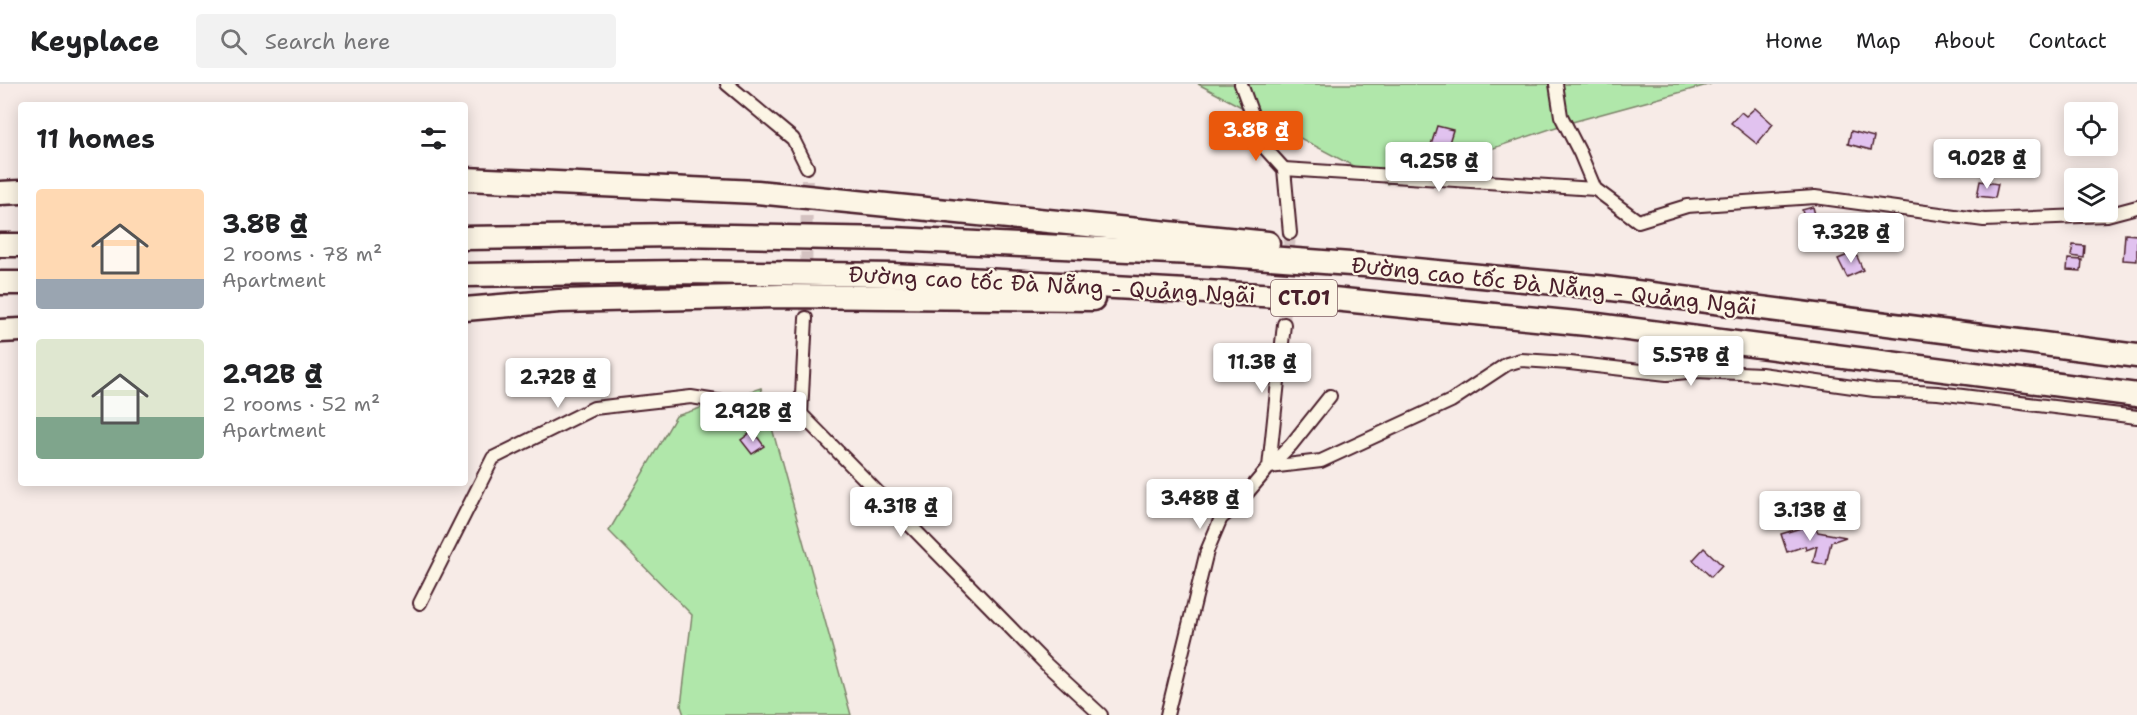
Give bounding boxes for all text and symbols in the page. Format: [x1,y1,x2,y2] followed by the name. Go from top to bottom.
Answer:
[196,14,616,68] search box
[30,22,160,60] text: Keyplace
[217,25,250,58] icon: search
[265,27,390,56] text: Search here
[1765,27,1823,55] text: Home
[1856,27,1901,55] text: Map
[1934,27,1995,55] text: About
[2028,27,2107,55] text: Contact
[2064,102,2118,222] map controls
[2064,102,2118,156] button: locate
[1207,111,1305,162] pin: 3.8B ₫
[1223,117,1289,143] text: 3.8B ₫
[36,121,155,156] text: 11 homes
[417,122,450,155] icon: filters
[1932,139,2042,190] pin: 9.02B ₫
[1384,142,1494,193] pin: 9.25B ₫
[1947,145,2027,171] text: 9.02B ₫
[1399,148,1479,174] text: 9.25B ₫
[2064,168,2118,222] button: layers
[222,206,308,241] text: 3.8B ₫
[84,213,156,285] icon: home
[1796,213,1906,264] pin: 7.32B ₫
[1812,219,1890,245] text: 7.32B ₫
[222,241,382,267] text: 2 rooms · 78 m²
[1350,250,1758,322] street label: Đường cao tốc Đà Nẵng - Quảng Ngãi
[848,260,1256,310] street label: Đường cao tốc Đà Nẵng - Quảng Ngãi
[222,267,326,293] text: Apartment
[1271,280,1337,316] road number: CT.01
[1636,336,1746,387] pin: 5.57B ₫
[1652,342,1730,368] text: 5.57B ₫
[1207,343,1317,394] pin: 11.3B ₫
[1227,349,1297,375] text: 11.3B ₫
[222,356,323,391] text: 2.92B ₫
[503,358,613,409] pin: 2.72B ₫
[84,363,156,435] icon: home
[519,364,597,390] text: 2.72B ₫
[222,391,380,417] text: 2 rooms · 52 m²
[698,392,808,443] pin: 2.92B ₫
[714,398,792,424] text: 2.92B ₫
[222,417,326,443] text: Apartment
[1145,479,1255,530] pin: 3.48B ₫
[1160,485,1240,511] text: 3.48B ₫
[846,487,956,538] pin: 4.31B ₫
[1755,491,1865,542] pin: 3.13B ₫
[864,493,938,519] text: 4.31B ₫
[1773,497,1847,523] text: 3.13B ₫

